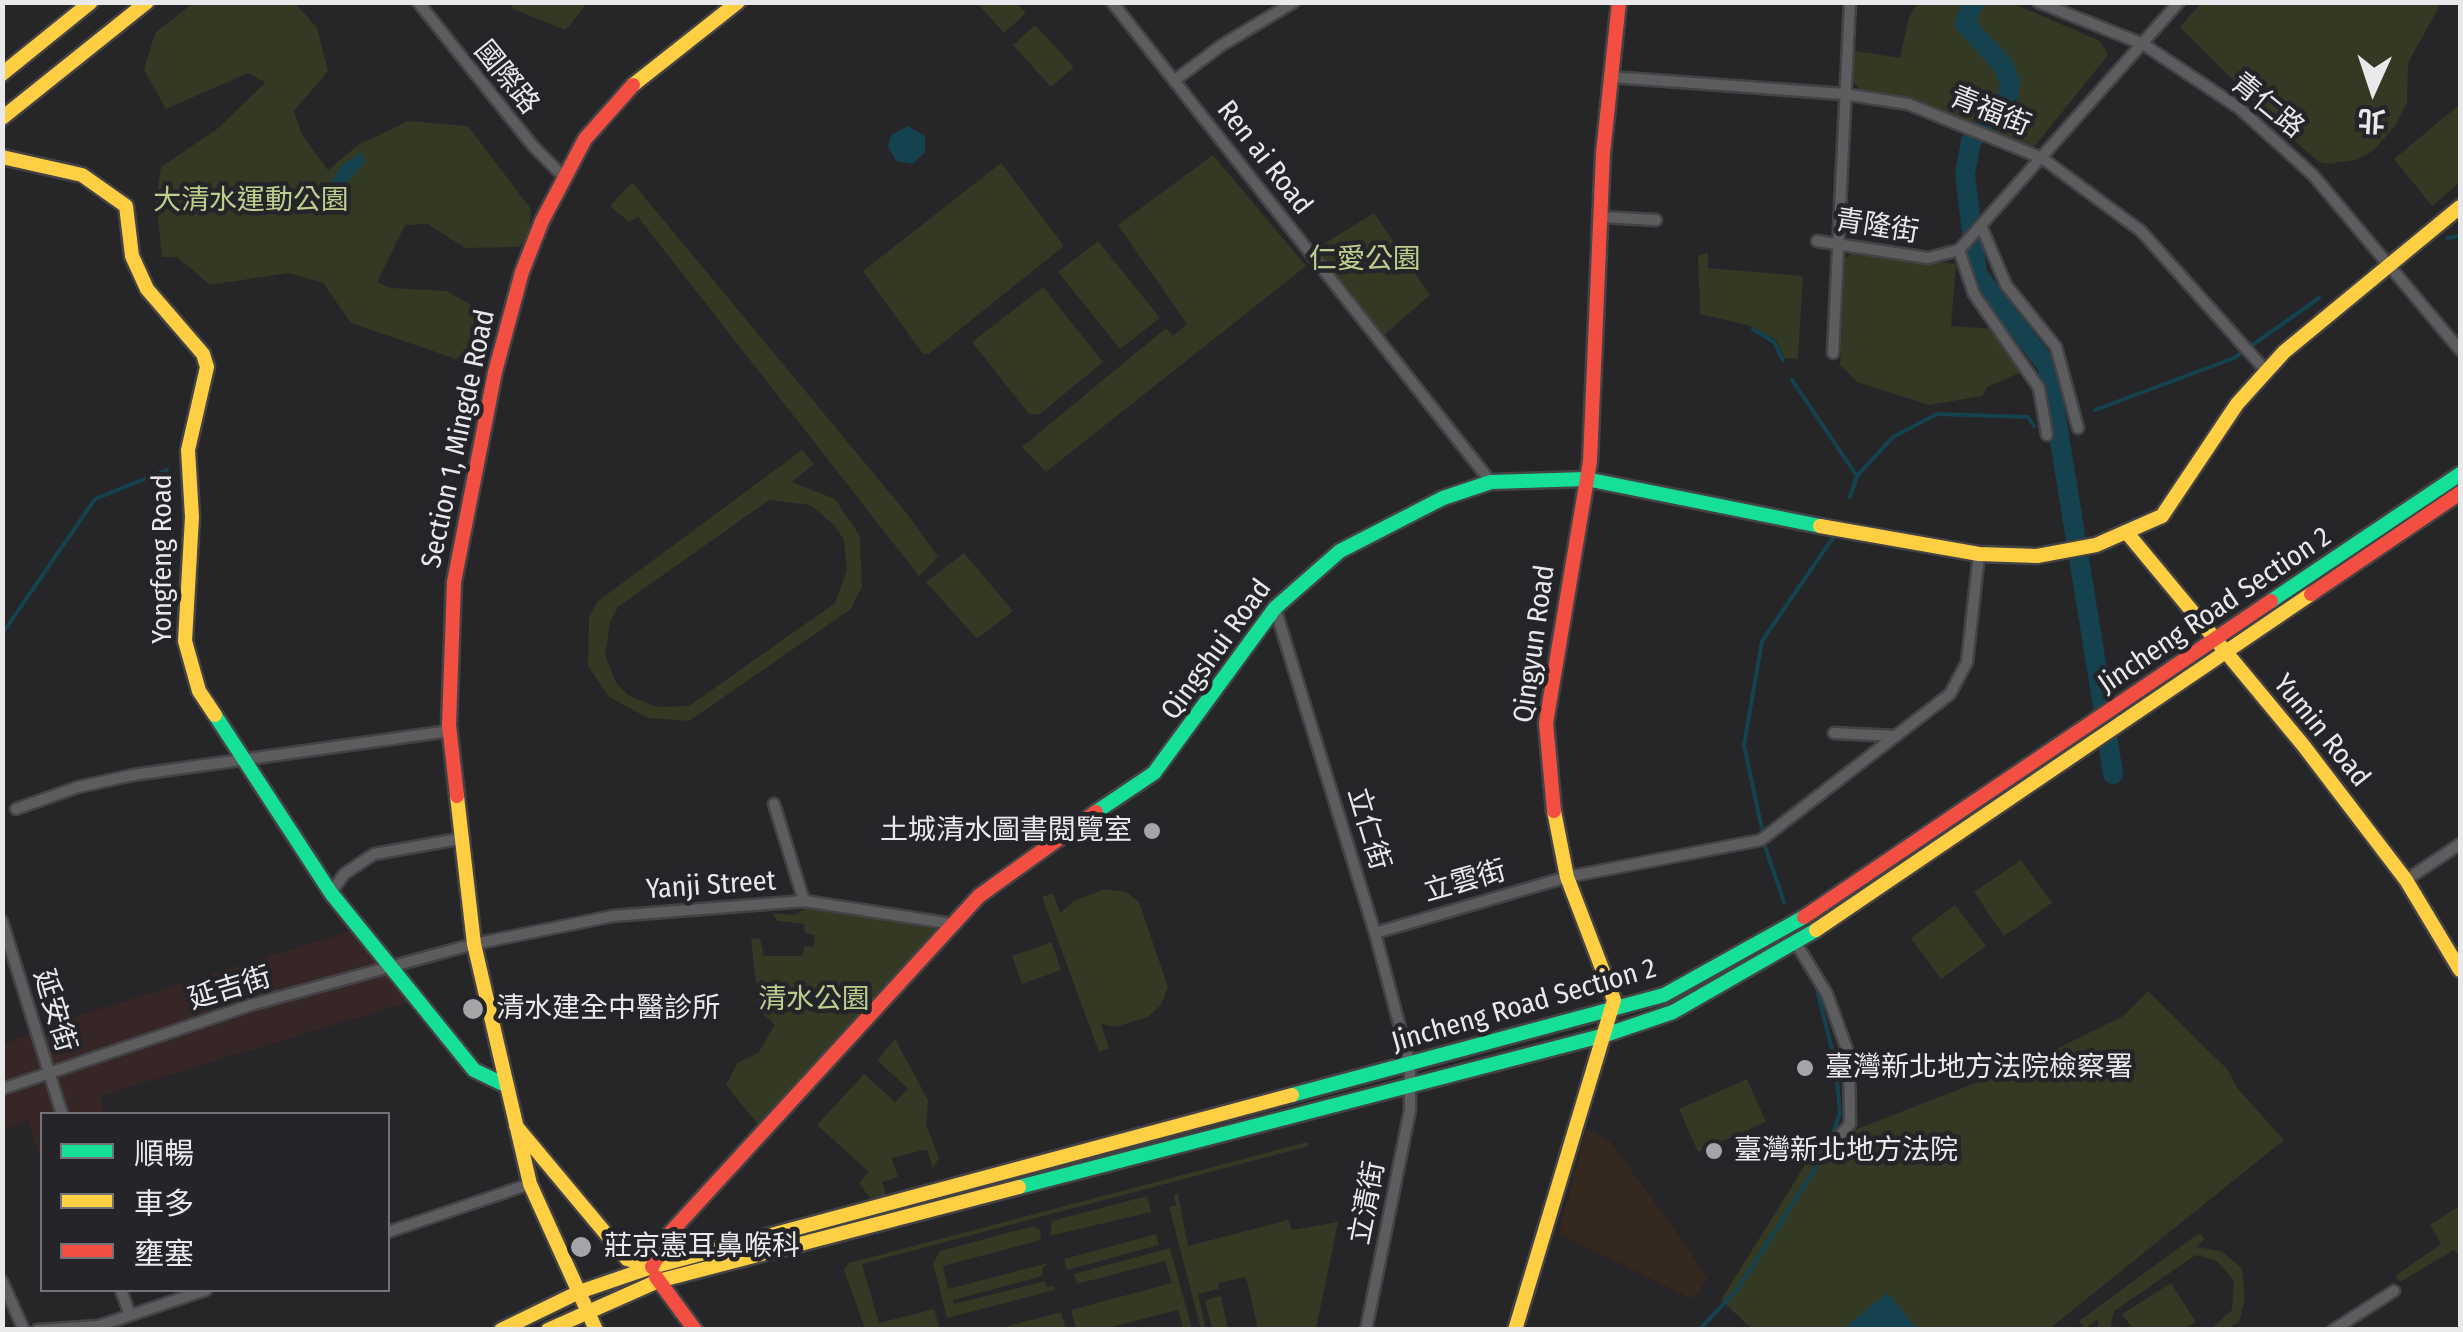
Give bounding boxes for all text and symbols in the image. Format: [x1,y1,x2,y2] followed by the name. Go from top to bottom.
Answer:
[467,35,545,121] street label: 國際路
[2323,40,2423,140] north arrow
[2224,67,2310,145] street label: 青仁路
[1945,81,2035,143] street label: 青福街
[1209,94,1319,222] street label: Ren ai Road
[2357,103,2386,138] text: 北
[153,184,349,218] park label: 大清水運動公園
[1833,204,1921,250] street label: 青隆街
[1309,243,1421,277] park label: 仁愛公園
[415,307,503,571] street label: Section 1, Mingde Road
[146,474,180,644] street label: Yongfeng Road
[2092,521,2338,701] street label: Jincheng Road Section 2
[1507,563,1563,725] street label: Qingyun Road
[1155,573,1279,727] street label: Qingshui Road
[2265,668,2377,794] street label: Yumin Road
[1340,784,1396,874] street label: 立仁街
[880,814,1132,848] place label: 土城清水圖書閱覽室
[1141,820,1163,842] marker: 土城清水圖書閱覽室
[1420,854,1510,910] street label: 立雲街
[645,865,777,907] street label: Yanji Street
[1388,952,1660,1060] street label: Jincheng Road Section 2
[185,961,275,1017] street label: 延吉街
[26,966,82,1056] street label: 延安街
[758,983,870,1017] park label: 清水公園
[496,992,720,1026] place label: 清水建全中醫診所
[460,996,486,1022] marker: 清水建全中醫診所
[1825,1051,2133,1085] place label: 臺灣新北地方法院檢察署
[1794,1057,1816,1079] marker: 臺灣新北地方法院檢察署
[40,1112,390,1292] legend
[1734,1134,1958,1168] place label: 臺灣新北地方法院
[134,1136,194,1172] text: 順暢
[1703,1140,1725,1162] marker: 臺灣新北地方法院
[1343,1159,1393,1247] street label: 立清街
[134,1186,194,1222] text: 車多
[604,1230,800,1264] place label: 莊京憲耳鼻喉科
[568,1234,594,1260] marker: 莊京憲耳鼻喉科
[134,1236,194,1272] text: 壅塞

